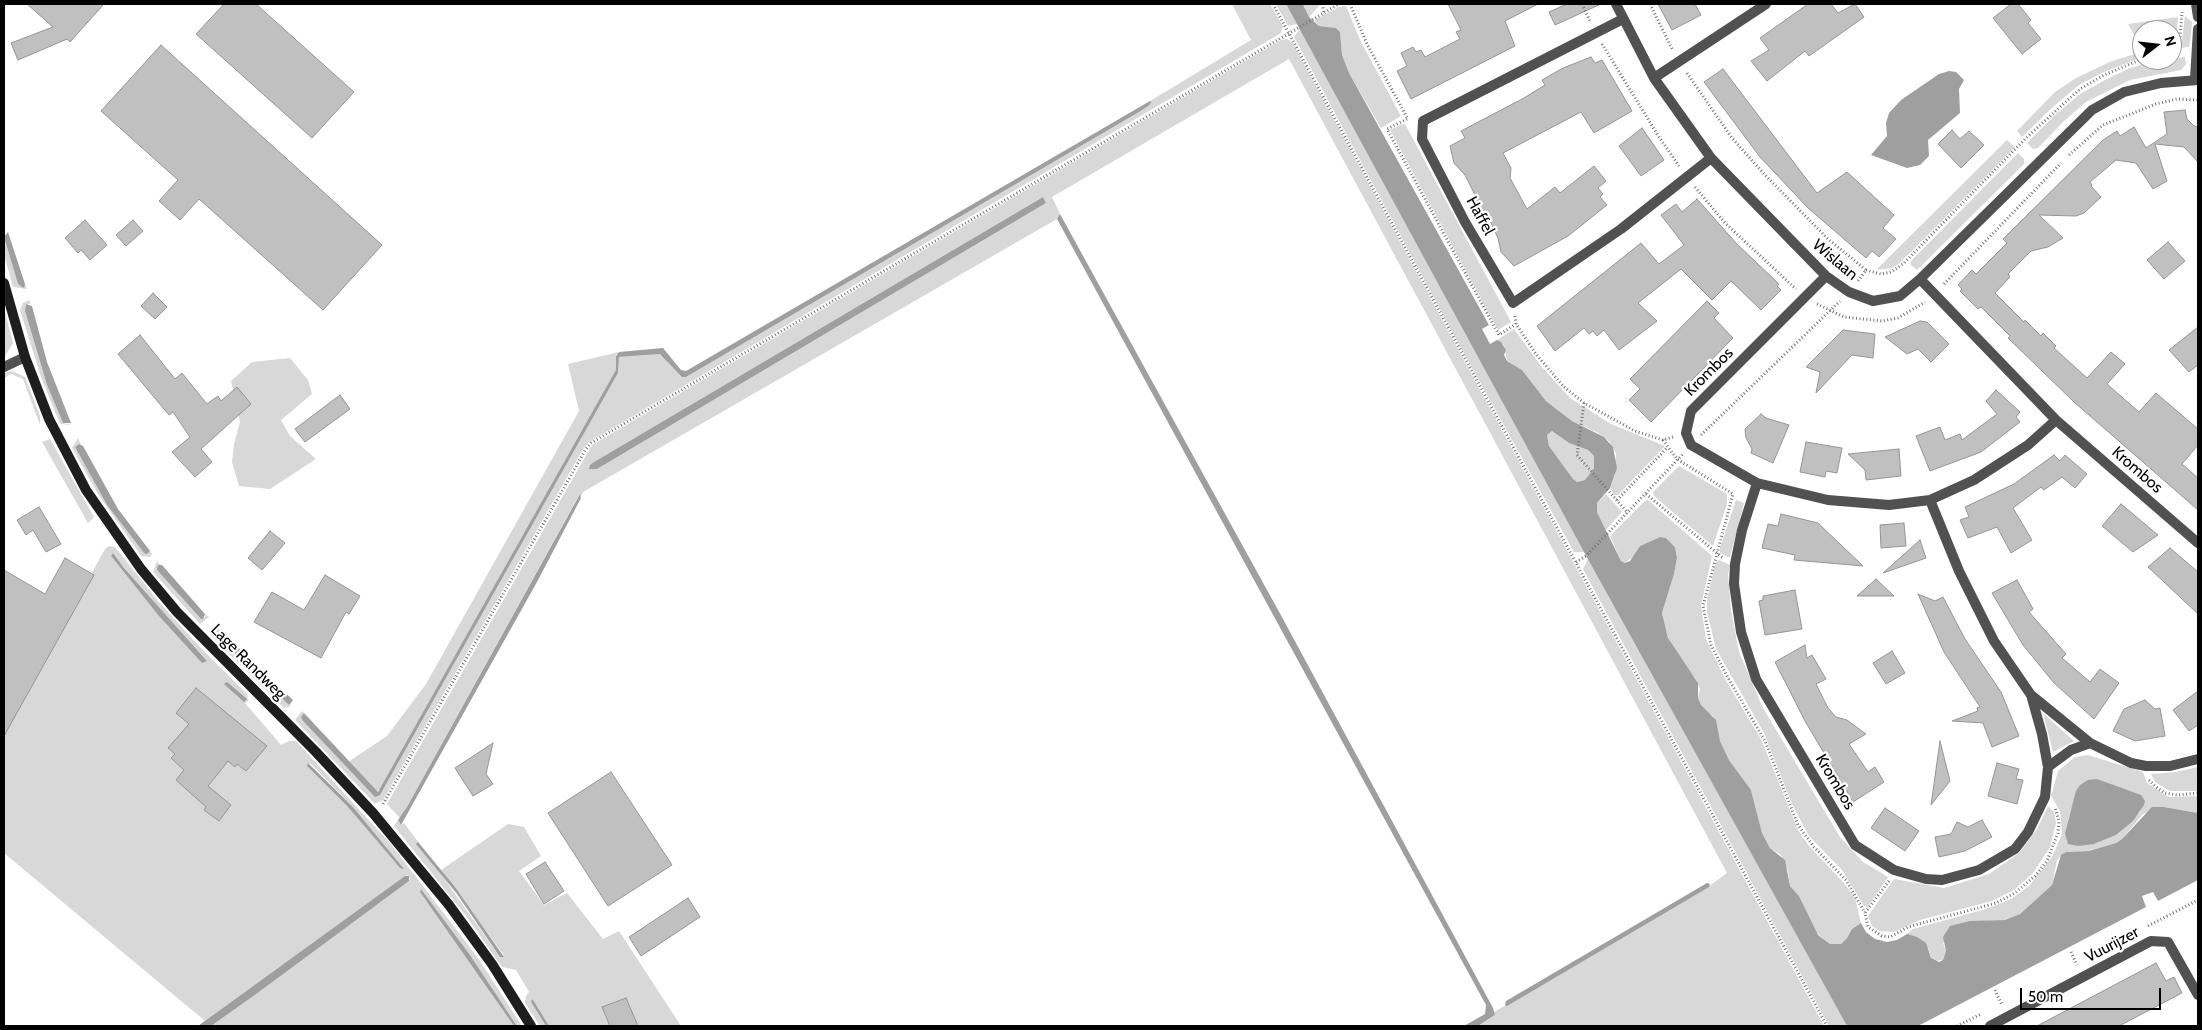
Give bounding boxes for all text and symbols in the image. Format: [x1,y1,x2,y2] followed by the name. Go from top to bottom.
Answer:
[2132,20,2182,70] north arrow
[2160,34,2180,48] text: N
[1462,193,1498,239] street label: Haffel
[1808,236,1862,284] street label: Wislaan
[1681,344,1737,400] street label: Krombos
[2108,443,2166,497] street label: Krombos
[206,620,290,704] street label: Lage Randweg
[1811,751,1859,813] street label: Krombos
[2082,923,2142,967] street label: Vuurijzer
[2022,978,2163,1010] scale bar
[2028,988,2063,1006] text: 50 m

